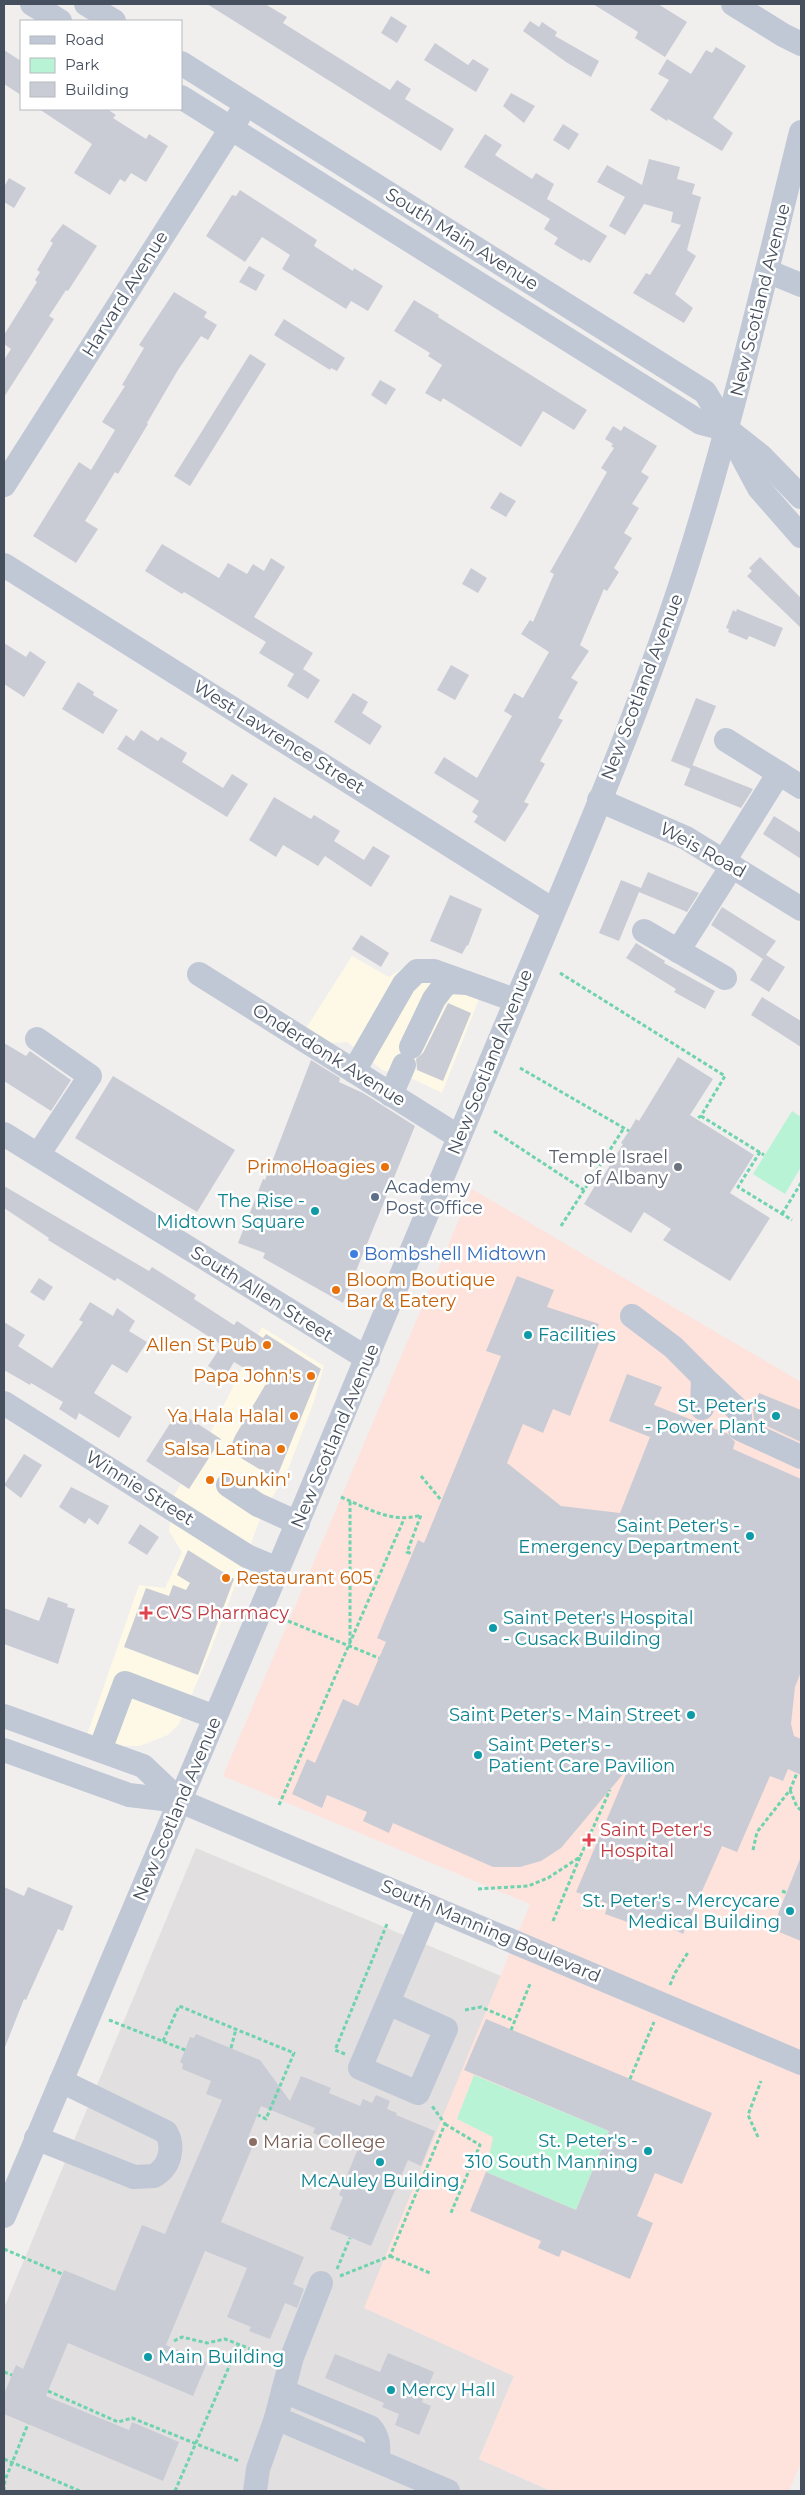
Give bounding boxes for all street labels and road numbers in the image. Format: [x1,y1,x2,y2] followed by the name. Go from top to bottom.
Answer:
[381,183,543,295] street label: South Main Avenue
[725,201,795,399] street label: New Scotland Avenue
[77,227,173,361] street label: Harvard Avenue
[596,591,688,783] street label: New Scotland Avenue
[189,675,369,799] street label: West Lawrence Street
[656,817,750,883] street label: Weis Road
[443,966,537,1158] street label: New Scotland Avenue
[248,999,410,1111] street label: Onderdonk Avenue
[187,1241,337,1347] street label: South Allen Street
[286,1340,384,1531] street label: New Scotland Avenue
[82,1446,198,1530] street label: Winnie Street
[128,1713,226,1904] street label: New Scotland Avenue
[378,1875,604,1987] street label: South Manning Boulevard

